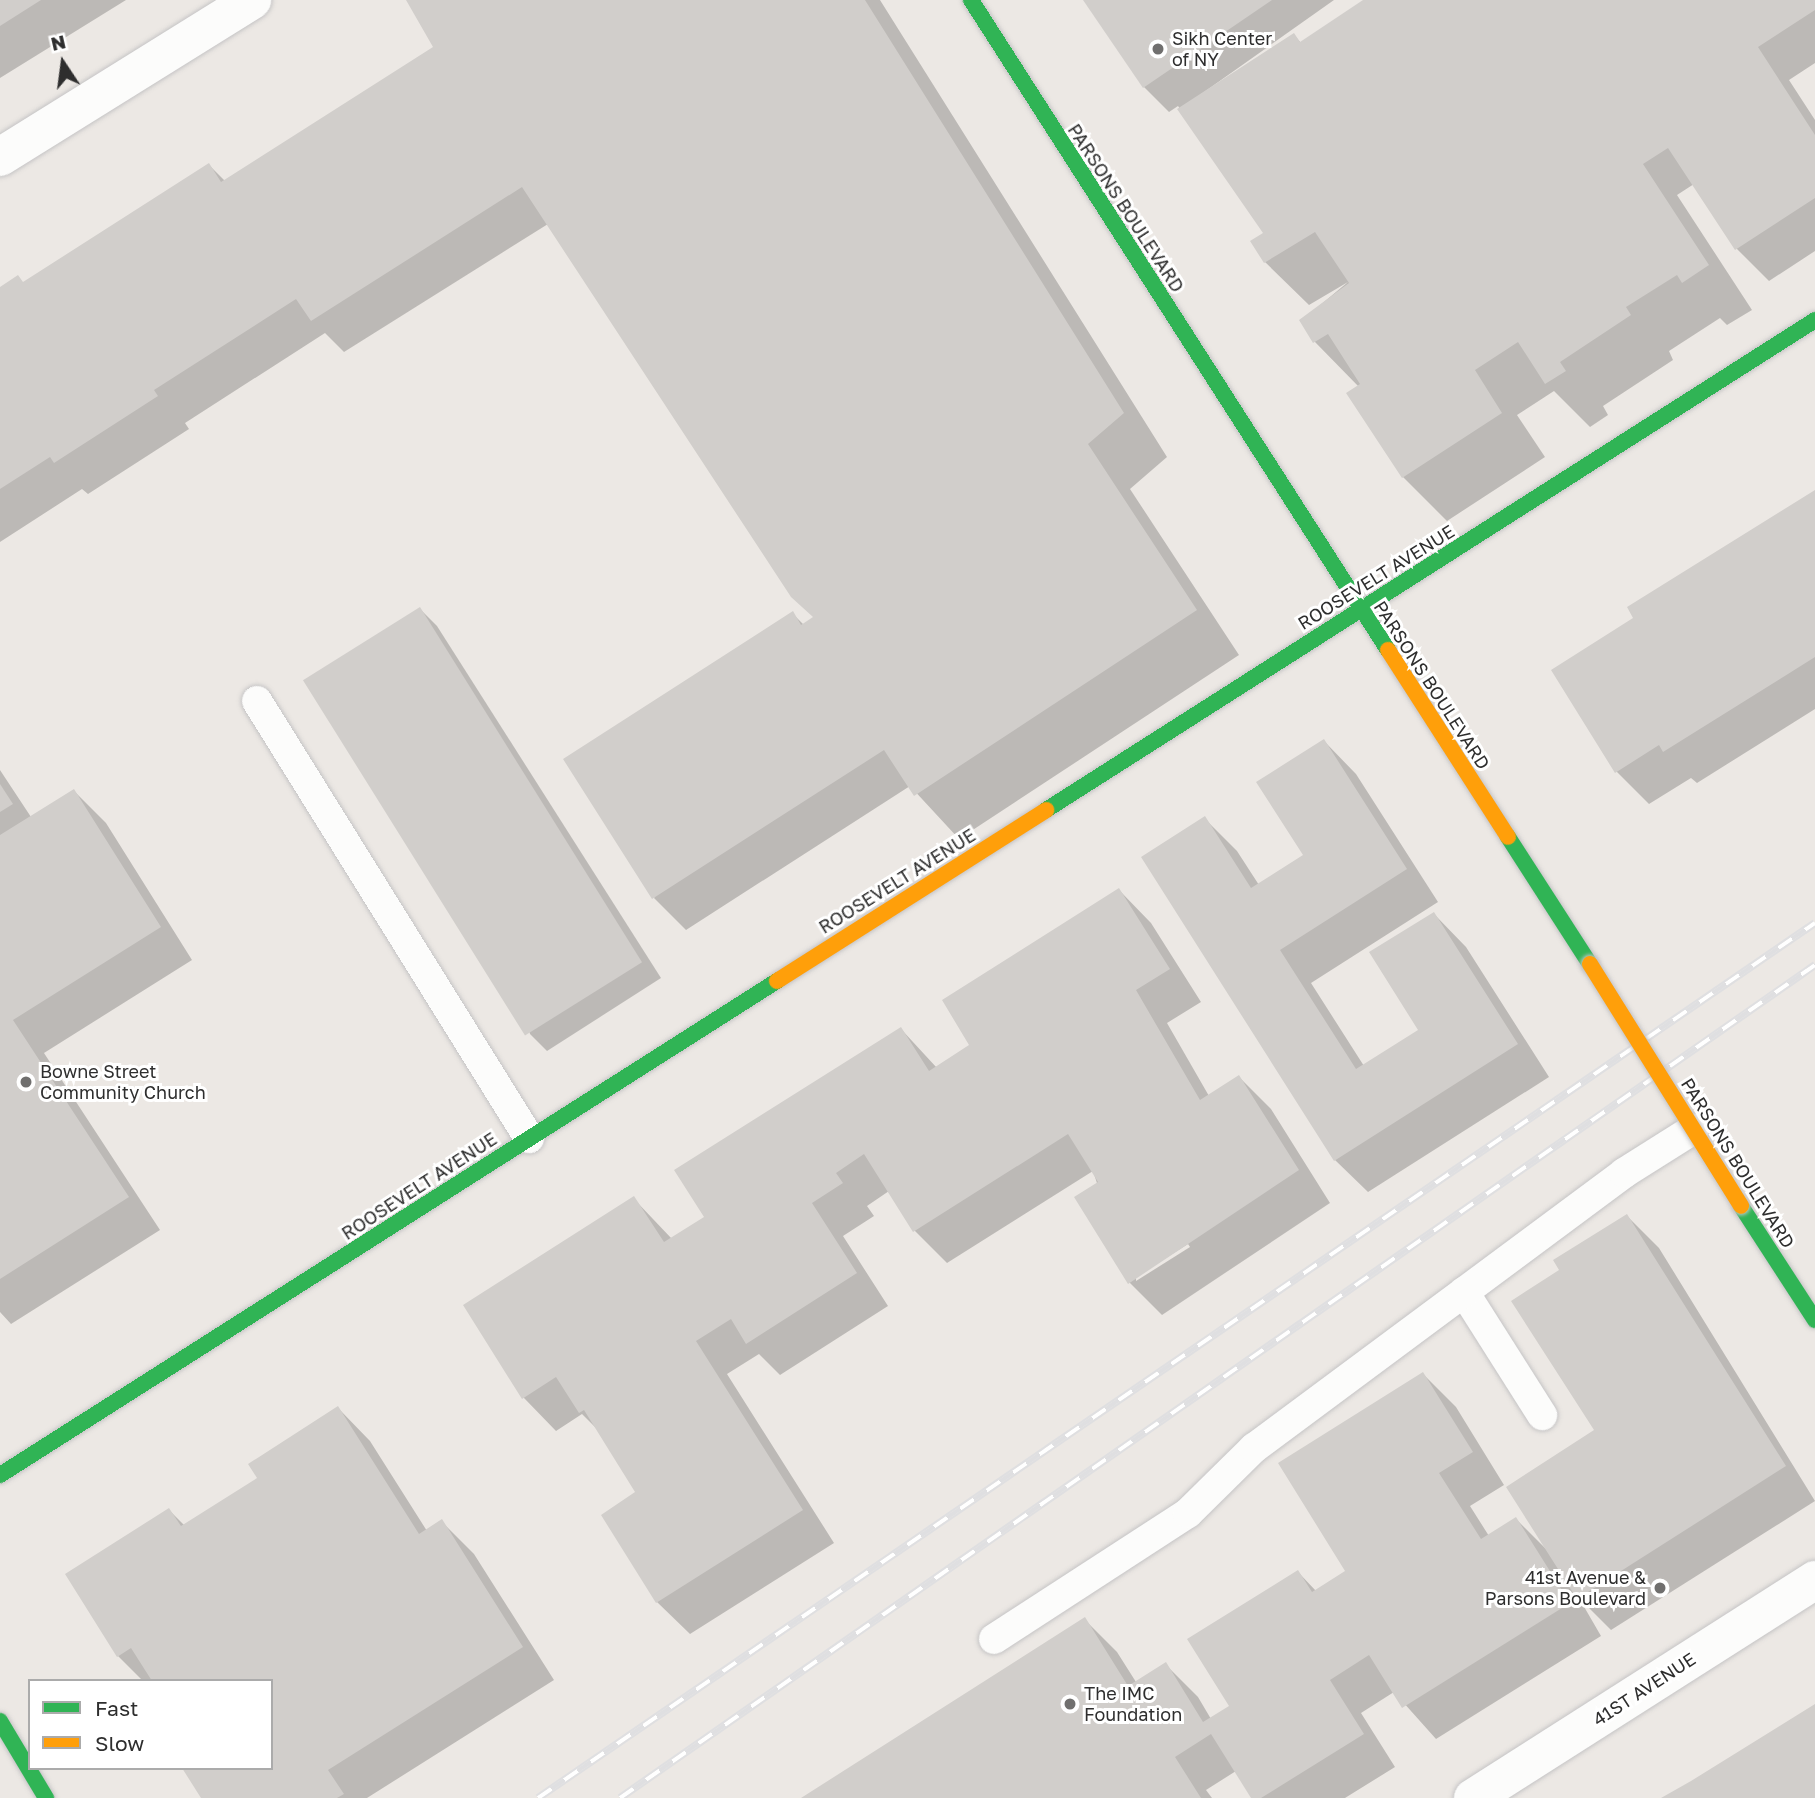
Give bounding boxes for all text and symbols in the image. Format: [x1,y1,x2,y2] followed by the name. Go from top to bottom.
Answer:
[28,28,98,98] north arrow
[1172,28,1272,70] place label: Sikh Center of NY
[49,29,68,55] text: N
[1150,41,1166,57] marker: Sikh Center of NY
[1063,120,1189,296] street label: PARSONS BOULEVARD
[1294,520,1458,634] street label: ROOSEVELT AVENUE
[1369,597,1495,773] street label: PARSONS BOULEVARD
[815,824,979,938] street label: ROOSEVELT AVENUE
[40,1061,206,1104] place label: Bowne Street Community Church
[18,1074,34,1090] marker: Bowne Street Community Church
[1677,1074,1799,1252] street label: PARSONS BOULEVARD
[337,1128,501,1244] street label: ROOSEVELT AVENUE
[1485,1567,1646,1610] place label: 41st Avenue & Parsons Boulevard
[1652,1580,1668,1596] marker: 41st Avenue & Parsons Boulevard
[1589,1648,1699,1730] street label: 41ST AVENUE
[28,1679,273,1770] legend
[1084,1683,1182,1726] place label: The IMC Foundation
[95,1695,138,1721] text: Fast
[1062,1696,1078,1712] marker: The IMC Foundation
[95,1730,144,1756] text: Slow

